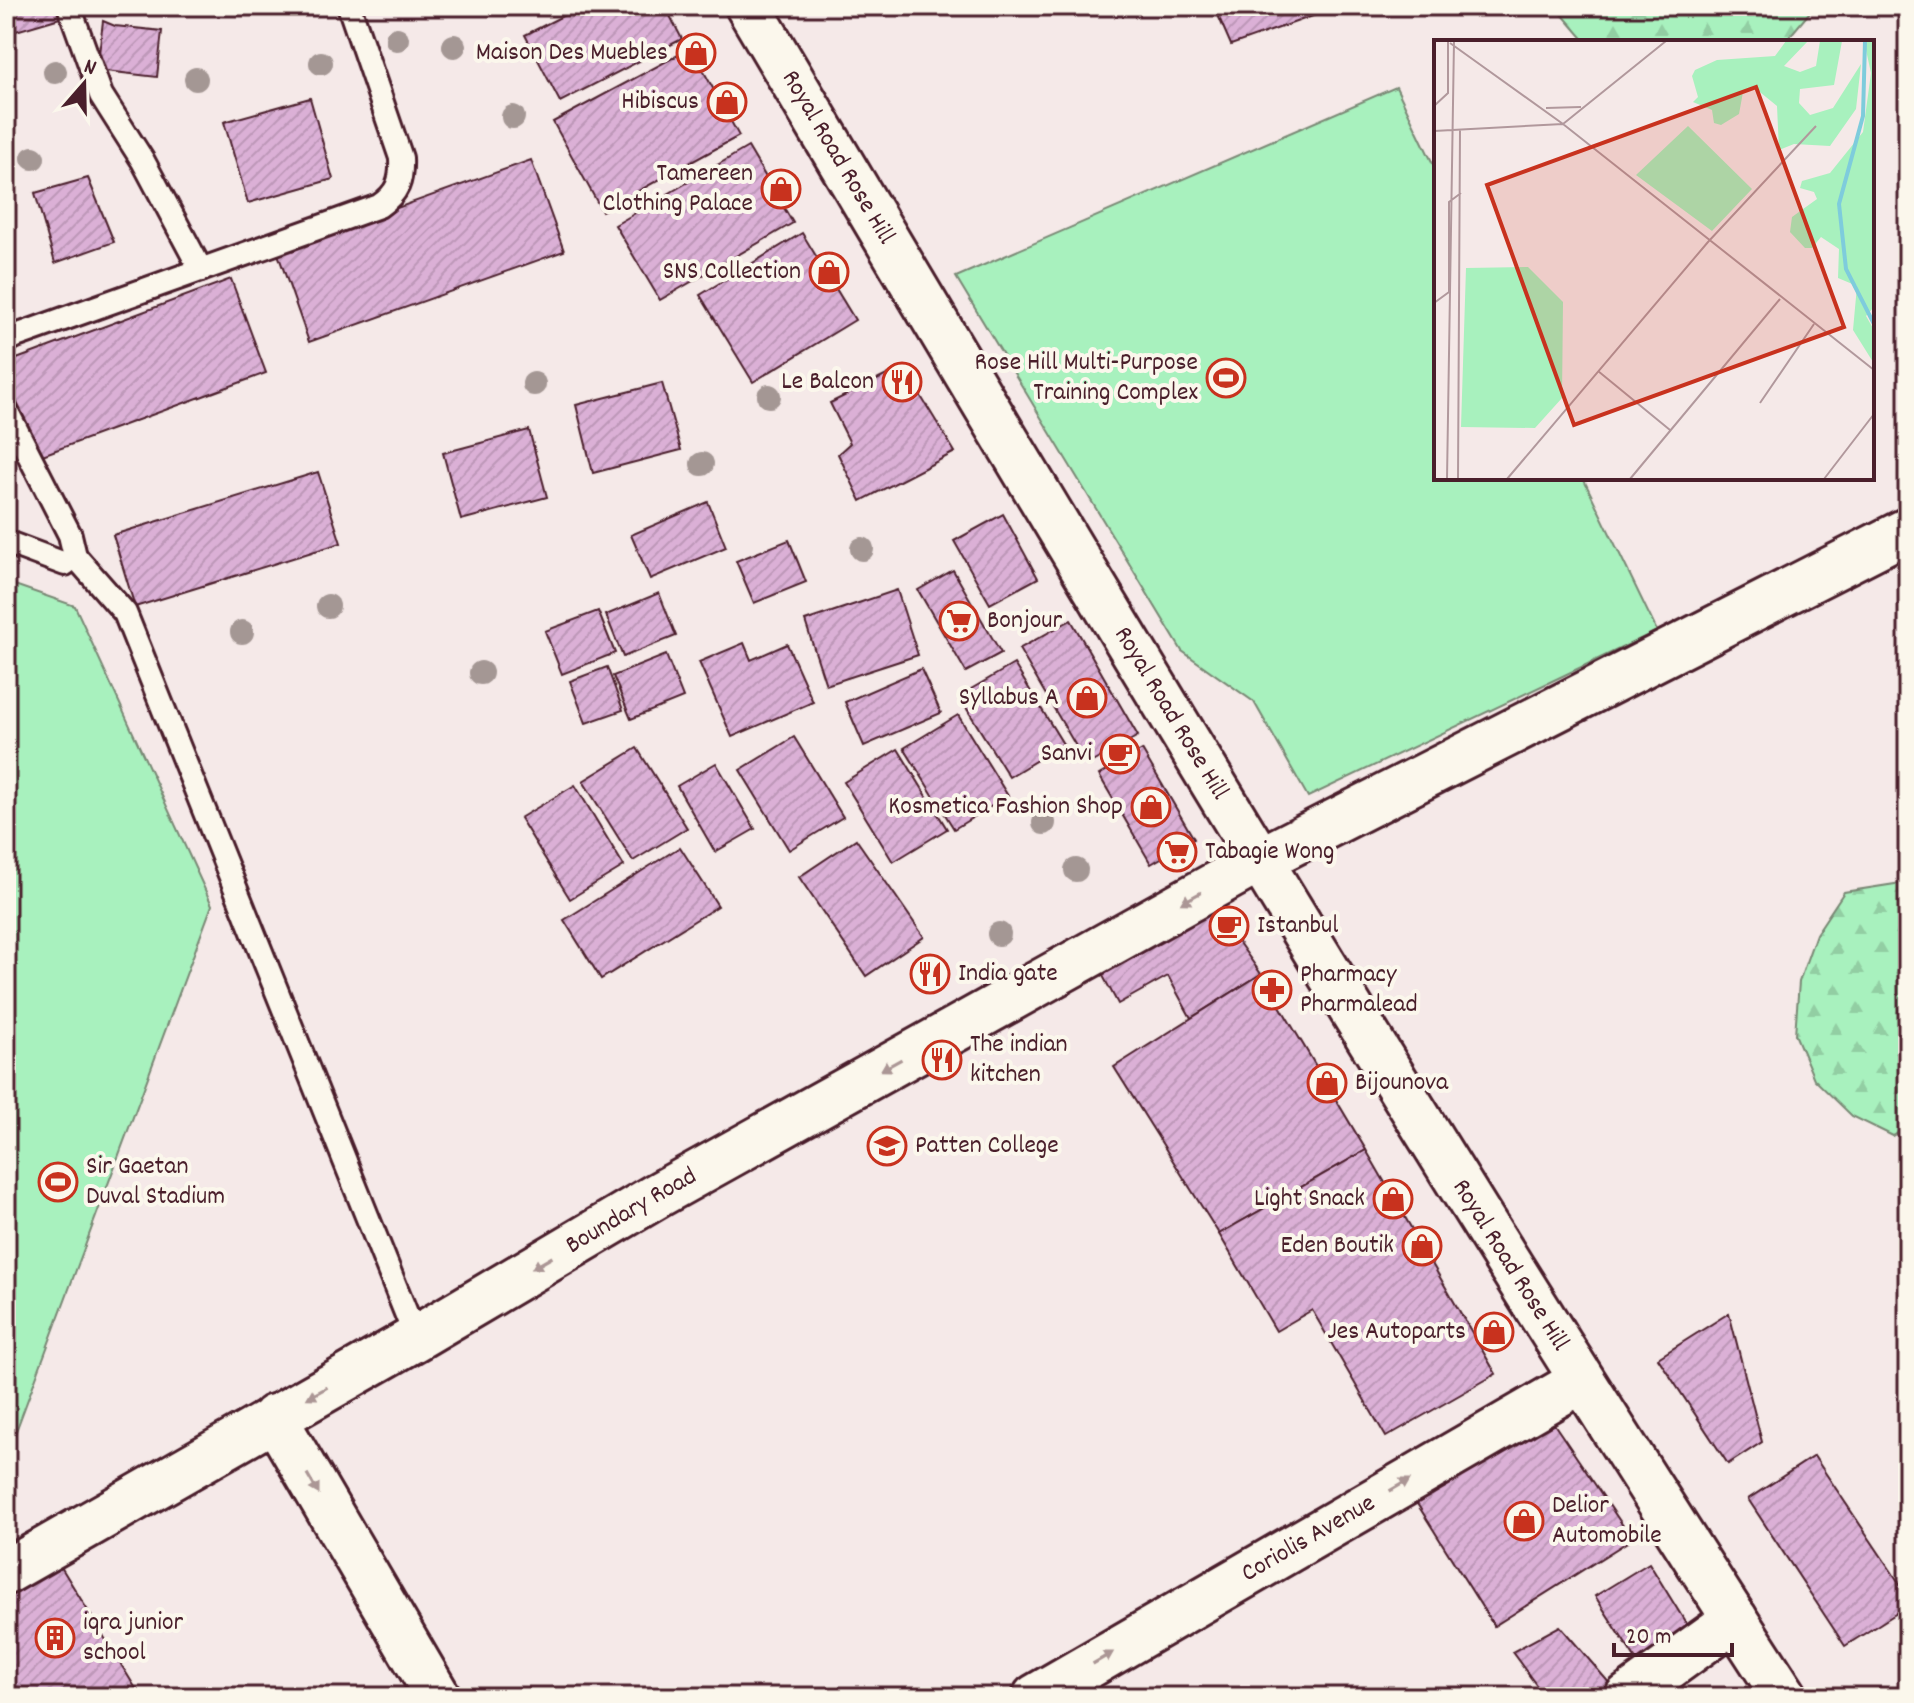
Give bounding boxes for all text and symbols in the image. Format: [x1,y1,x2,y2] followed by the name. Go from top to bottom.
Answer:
[675,32,717,74] shop icon: Maison Des Muebles
[476,35,668,72] place label: Maison Des Muebles
[1434,40,1874,480] inset map
[44,44,124,124] north arrow
[79,52,100,85] text: N
[772,63,904,251] street label: Royal Road Rose Hill
[706,81,748,123] shop icon: Hibiscus
[621,84,699,121] place label: Hibiscus
[603,156,753,223] place label: Tamereen Clothing Palace
[760,168,802,210] shop icon: Tamereen Clothing Palace
[808,251,850,293] shop icon: SNS Collection
[663,254,801,291] place label: SNS Collection
[975,345,1198,412] place label: Rose Hill Multi-Purpose Training Complex
[1205,357,1247,399] sports icon: Rose Hill Multi-Purpose Training Complex
[881,361,923,403] restaurant icon: Le Balcon
[781,364,874,401] place label: Le Balcon
[938,600,980,642] supermarket icon: Bonjour
[987,603,1062,640] place label: Bonjour
[1104,619,1238,807] street label: Royal Road Rose Hill
[1066,677,1108,719] shop icon: Syllabus A
[959,680,1059,717] place label: Syllabus A
[1099,733,1141,775] cafe icon: Sanvi
[1041,736,1092,773] place label: Sanvi
[1130,786,1172,828] shop icon: Kosmetica Fashion Shop
[888,789,1123,826] place label: Kosmetica Fashion Shop
[1156,831,1198,873] supermarket icon: Tabagie Wong
[1205,834,1334,871] place label: Tabagie Wong
[1180,891,1203,904] one-way arrow
[1208,905,1250,947] cafe icon: Istanbul
[1257,908,1338,945] place label: Istanbul
[909,953,951,995] restaurant icon: India gate
[958,956,1058,993] place label: India gate
[1300,957,1418,1024] place label: Pharmacy Pharmalead
[1251,969,1293,1011] pharmacy icon: Pharmacy Pharmalead
[970,1027,1068,1094] place label: The indian kitchen
[921,1039,963,1081] restaurant icon: The indian kitchen
[880,1058,902,1072] one-way arrow
[1306,1062,1348,1104] shop icon: Bijounova
[1355,1065,1449,1102] place label: Bijounova
[866,1125,908,1167] school or university icon: Patten College
[915,1128,1059,1165] place label: Patten College
[86,1149,225,1216] place label: Sir Gaetan Duval Stadium
[559,1158,704,1264] street label: Boundary Road
[37,1161,79,1203] sports icon: Sir Gaetan Duval Stadium
[1442,1172,1578,1359] street label: Royal Road Rose Hill
[1372,1178,1414,1220] shop icon: Light Snack
[1254,1181,1365,1218] place label: Light Snack
[1401,1225,1443,1267] shop icon: Eden Boutik
[1280,1228,1394,1265] place label: Eden Boutik
[531,1256,554,1270] one-way arrow
[1473,1311,1515,1353] shop icon: Jes Autoparts
[1327,1314,1466,1351] place label: Jes Autoparts
[306,1386,328,1400] one-way arrow
[306,1473,320,1495] one-way arrow
[1389,1478,1411,1492] one-way arrow
[1235,1485,1382,1592] street label: Coriolis Avenue
[1552,1488,1662,1555] place label: Delior Automobile
[1503,1500,1545,1542] shop icon: Delior Automobile
[83,1605,183,1672] place label: iqra junior school
[1614,1607,1732,1657] scale bar
[34,1617,76,1659] building icon: iqra junior school
[1626,1621,1672,1655] text: 20 m
[1092,1651,1114,1665] one-way arrow

